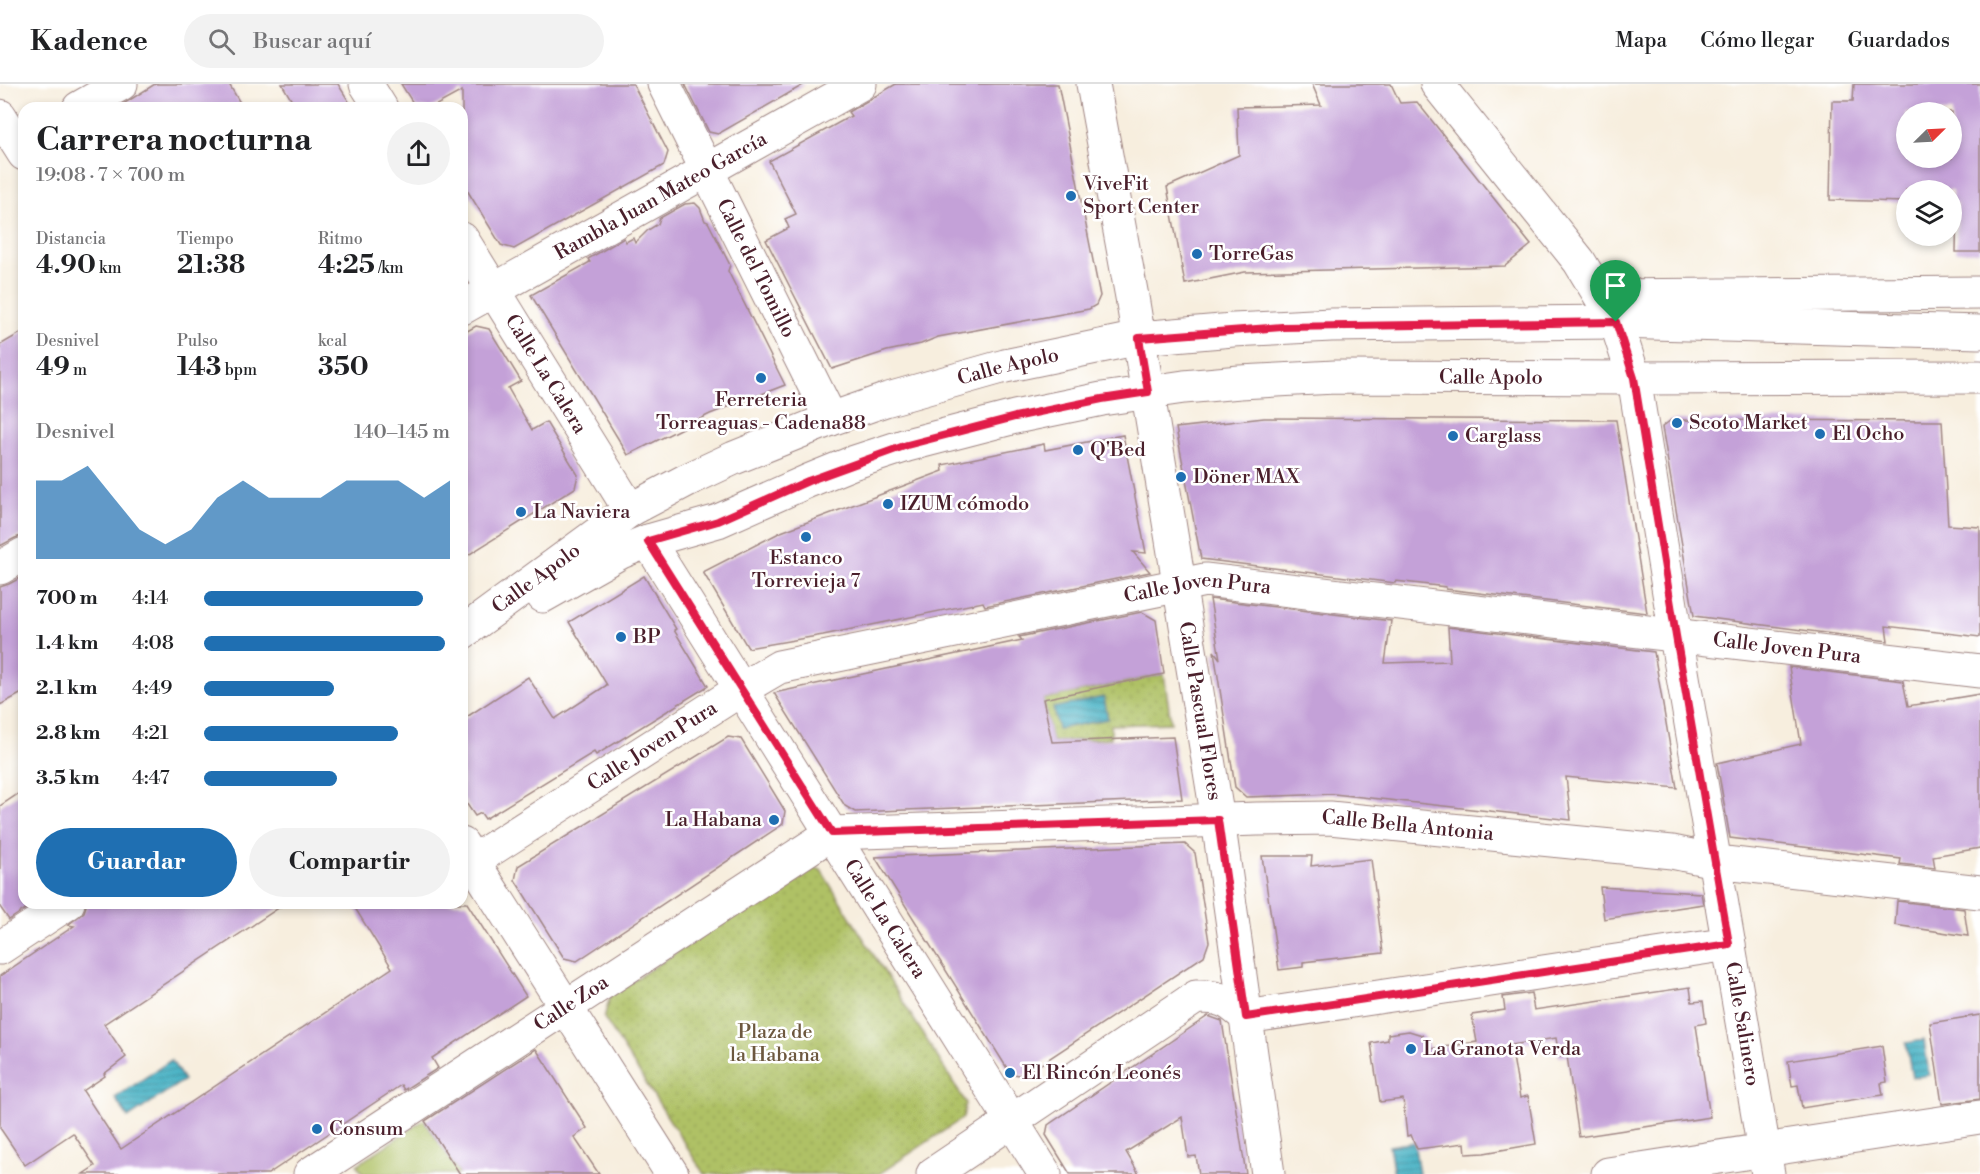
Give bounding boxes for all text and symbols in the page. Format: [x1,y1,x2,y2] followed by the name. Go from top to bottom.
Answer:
[184,14,604,68] search box
[30,24,148,59] text: Kadence
[205,25,238,58] icon: search
[253,28,371,55] text: Buscar aquí
[1615,28,1667,54] text: Mapa
[1700,28,1815,54] text: Cómo llegar
[1848,28,1950,54] text: Guardados
[1896,102,1962,168] north arrow
[1896,102,1962,246] map controls
[36,120,312,161] text: Carrera nocturna
[387,122,450,185] button: share
[550,126,772,266] street label: Rambla Juan Mateo García
[36,163,185,188] text: 19:08 · 7 × 700 m
[1082,172,1199,220] place label: ViveFit Sport Center
[1896,180,1962,246] button: layers
[1064,189,1078,203] marker: ViveFit Sport Center
[711,195,801,342] street label: Calle del Tomillo
[36,229,106,249] text: Distancia
[177,229,234,249] text: Tiempo
[318,229,363,249] text: Ritmo
[1209,242,1294,267] place label: TorreGas
[1190,247,1204,261] marker: TorreGas
[36,249,96,281] text: 4.90
[177,249,245,281] text: 21:38
[318,249,375,281] text: 4:25
[96,258,122,278] text: km
[375,258,404,278] text: /km
[1590,260,1641,322] pin
[1599,269,1632,302] icon: arrive
[499,310,593,439] street label: Calle La Calera
[36,331,99,351] text: Desnivel
[177,331,218,351] text: Pulso
[318,331,347,351] text: kcal
[955,343,1061,391] street label: Calle Apolo
[36,351,70,383] text: 49
[177,351,221,383] text: 143
[318,351,369,383] text: 350
[70,360,87,380] text: m
[221,360,257,380] text: bpm
[1439,365,1543,390] street label: Calle Apolo
[754,371,768,385] marker: Ferreteria Torreaguas - Cadena88
[656,388,866,436] place label: Ferreteria Torreaguas - Cadena88
[1689,411,1808,436] place label: Scoto Market
[1670,416,1684,430] marker: Scoto Market
[36,420,115,445] text: Desnivel
[354,420,450,445] text: 140–145 m
[1832,422,1905,447] place label: El Ocho
[1465,424,1541,449] place label: Carglass
[1813,427,1827,441] marker: El Ocho
[1446,429,1460,443] marker: Carglass
[1090,438,1146,463] place label: Q'Bed
[1071,443,1085,457] marker: Q'Bed
[1193,465,1300,490] place label: Döner MAX
[1174,470,1188,484] marker: Döner MAX
[900,492,1029,517] place label: IZUM cómodo
[881,497,895,511] marker: IZUM cómodo
[533,500,631,525] place label: La Naviera
[514,505,528,519] marker: La Naviera
[799,530,813,544] marker: Estanco Torrevieja 7
[487,538,585,619] street label: Calle Apolo
[752,546,860,594] place label: Estanco Torrevieja 7
[1121,567,1273,609] street label: Calle Joven Pura
[36,586,98,611] text: 700 m
[132,586,168,611] text: 4:14
[1173,620,1227,802] street label: Calle Pascual Flores
[632,625,661,650] place label: BP
[1711,627,1863,670] street label: Calle Joven Pura
[614,630,628,644] marker: BP
[36,631,98,656] text: 1.4 km
[132,631,174,656] text: 4:08
[36,676,98,701] text: 2.1 km
[132,676,172,701] text: 4:49
[583,695,723,797] street label: Calle Joven Pura
[36,721,100,746] text: 2.8 km
[132,721,169,746] text: 4:21
[36,766,100,791] text: 3.5 km
[132,766,170,791] text: 4:47
[1322,805,1496,847] street label: Calle Bella Antonia
[665,808,763,833] place label: La Habana
[767,813,781,827] marker: La Habana
[36,828,237,897] button: Guardar
[249,828,450,897] button: Compartir
[838,855,932,984] street label: Calle La Calera
[1719,960,1765,1088] street label: Calle Salinero
[529,969,614,1037] street label: Calle Zoa
[730,1020,821,1068] park label: Plaza de la Habana
[1423,1037,1582,1062] place label: La Granota Verda
[1404,1042,1418,1056] marker: La Granota Verda
[1022,1061,1181,1086] place label: El Rincón Leonés
[1003,1066,1017,1080] marker: El Rincón Leonés
[329,1117,404,1142] place label: Consum
[310,1122,324,1136] marker: Consum

